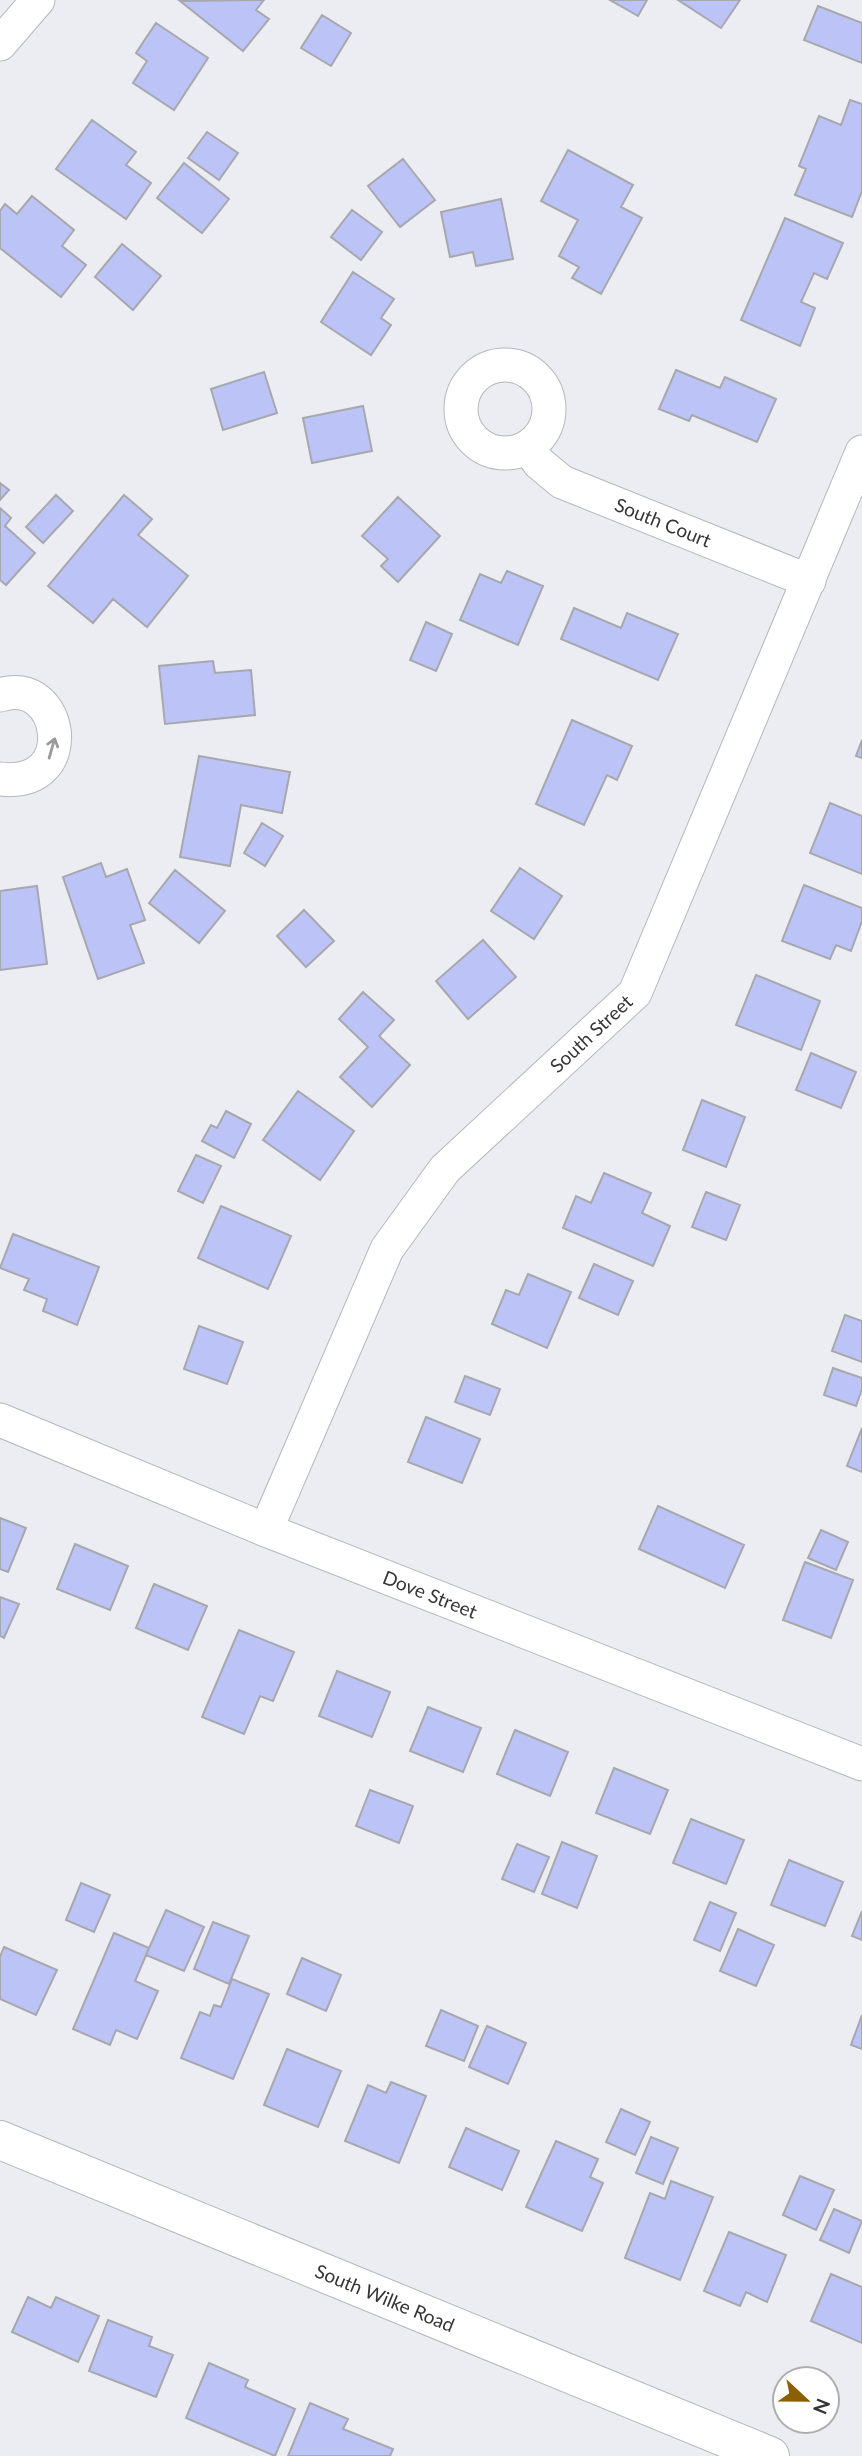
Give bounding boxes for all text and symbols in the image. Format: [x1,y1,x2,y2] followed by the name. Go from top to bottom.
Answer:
[612,492,715,552] street label: South Court
[46,738,59,760] one-way arrow
[545,989,637,1077] street label: South Street
[380,1565,481,1623] street label: Dove Street
[312,2259,458,2336] street label: South Wilke Road
[771,2365,841,2435] north arrow
[809,2395,836,2418] text: N

